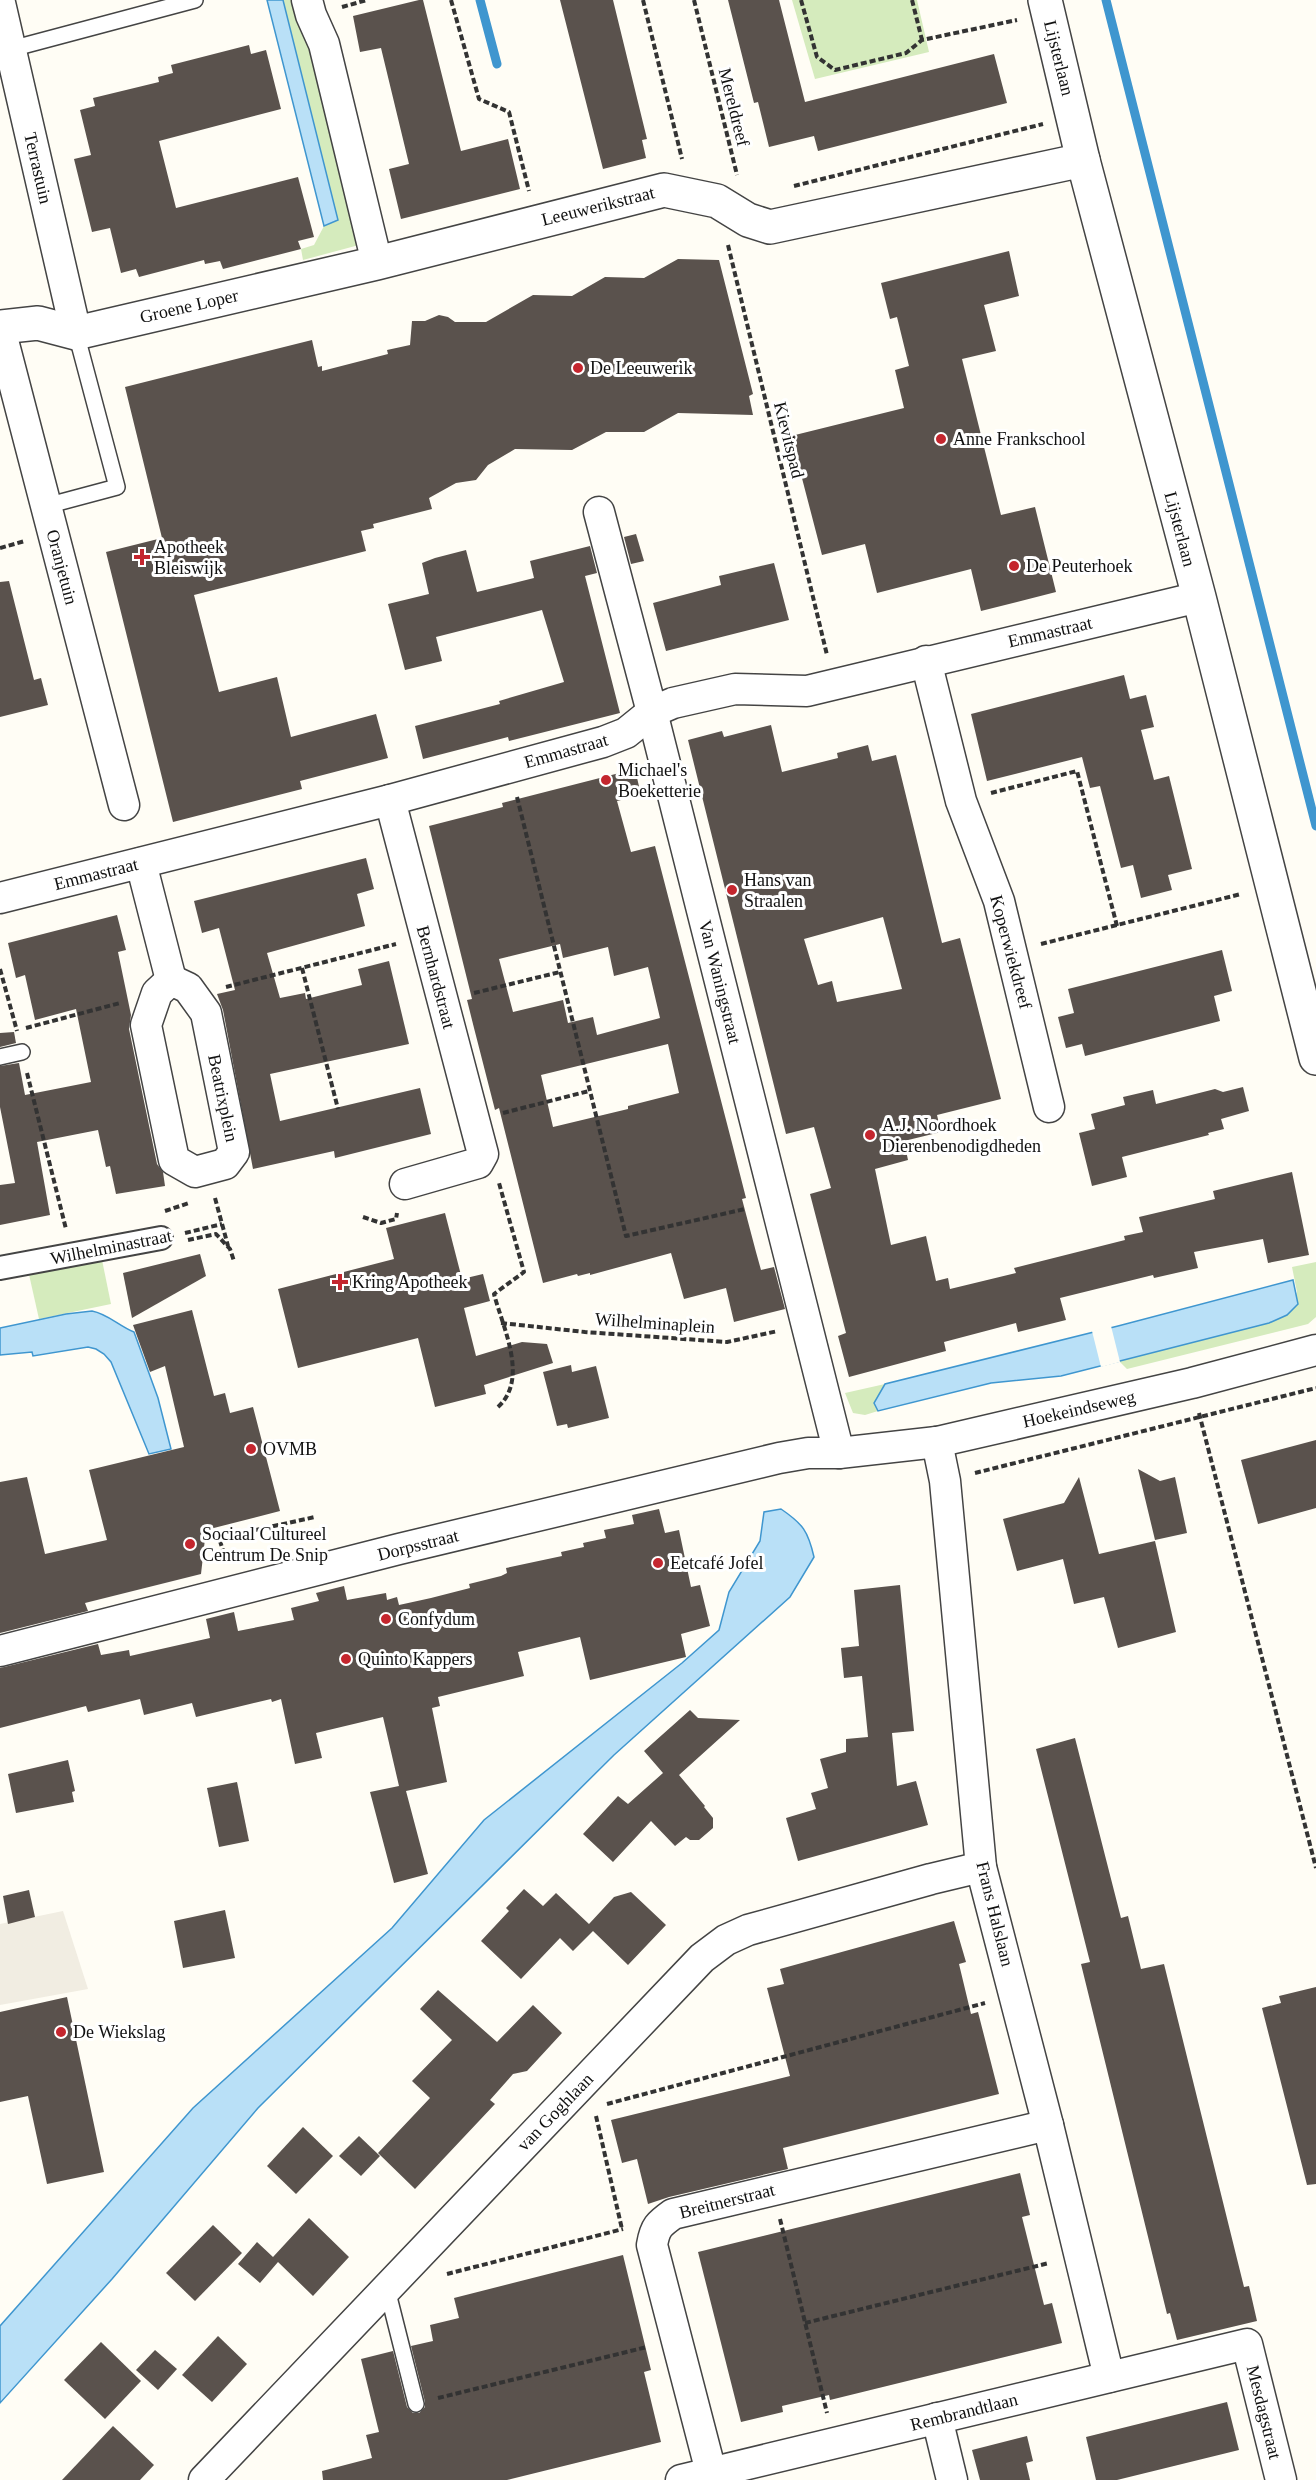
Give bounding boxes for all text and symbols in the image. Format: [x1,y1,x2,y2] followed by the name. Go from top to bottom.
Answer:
[1040,18,1078,98] street label: Lijsterlaan
[715,66,753,148] street label: Mereldreef
[20,130,56,206] street label: Terrastuin
[539,182,657,230] street label: Leeuwerikstraat
[138,285,240,327] street label: Groene Loper
[590,358,692,378] place label: De Leeuwerik
[571,361,585,375] marker: De Leeuwerik
[770,400,808,480] street label: Kievitspad
[953,429,1085,449] place label: Anne Frankschool
[934,432,948,446] marker: Anne Frankschool
[1160,489,1200,569] street label: Lijsterlaan
[42,527,82,607] street label: Oranjetuin
[154,537,224,578] place label: Apotheek Bleiswijk
[135,550,149,564] marker: Apotheek Bleiswijk
[1026,556,1132,576] place label: De Peuterhoek
[1007,559,1021,573] marker: De Peuterhoek
[1006,613,1094,651] street label: Emmastraat
[522,730,610,772] street label: Emmastraat
[618,760,701,801] place label: Michael's Boeketterie
[599,773,613,787] marker: Michael's Boeketterie
[52,854,140,894] street label: Emmastraat
[744,870,811,911] place label: Hans van Straalen
[725,883,739,897] marker: Hans van Straalen
[986,893,1036,1011] street label: Koperwiekdreef
[695,918,745,1046] street label: Van Waningstraat
[413,923,459,1031] street label: Bernhardstraat
[204,1052,242,1144] street label: Beatrixplein
[882,1115,1041,1156] place label: A.J. Noordhoek Dierenbenodigdheden
[863,1128,877,1142] marker: A.J. Noordhoek Dierenbenodigdheden
[49,1225,173,1269] street label: Wilhelminastraat
[352,1272,467,1292] place label: Kring Apotheek
[333,1275,347,1289] marker: Kring Apotheek
[594,1309,716,1337] street label: Wilhelminaplein
[1021,1386,1137,1432] street label: Hoekeindseweg
[263,1439,317,1459] place label: OVMB
[244,1442,258,1456] marker: OVMB
[202,1524,328,1565] place label: Sociaal Cultureel Centrum De Snip
[375,1525,461,1565] street label: Dorpsstraat
[183,1537,197,1551] marker: Sociaal Cultureel Centrum De Snip
[670,1553,763,1573] place label: Eetcafé Jofel
[651,1556,665,1570] marker: Eetcafé Jofel
[398,1609,475,1629] place label: Confydum
[379,1612,393,1626] marker: Confydum
[358,1649,472,1669] place label: Quinto Kappers
[339,1652,353,1666] marker: Quinto Kappers
[972,1859,1018,1969] street label: Frans Halslaan
[73,2022,165,2042] place label: De Wiekslag
[54,2025,68,2039] marker: De Wiekslag
[513,2069,597,2155] street label: van Goghlaan
[677,2179,777,2223] street label: Breitnerstraat
[1243,2363,1285,2461] street label: Mesdagstraat
[908,2389,1020,2435] street label: Rembrandtlaan

